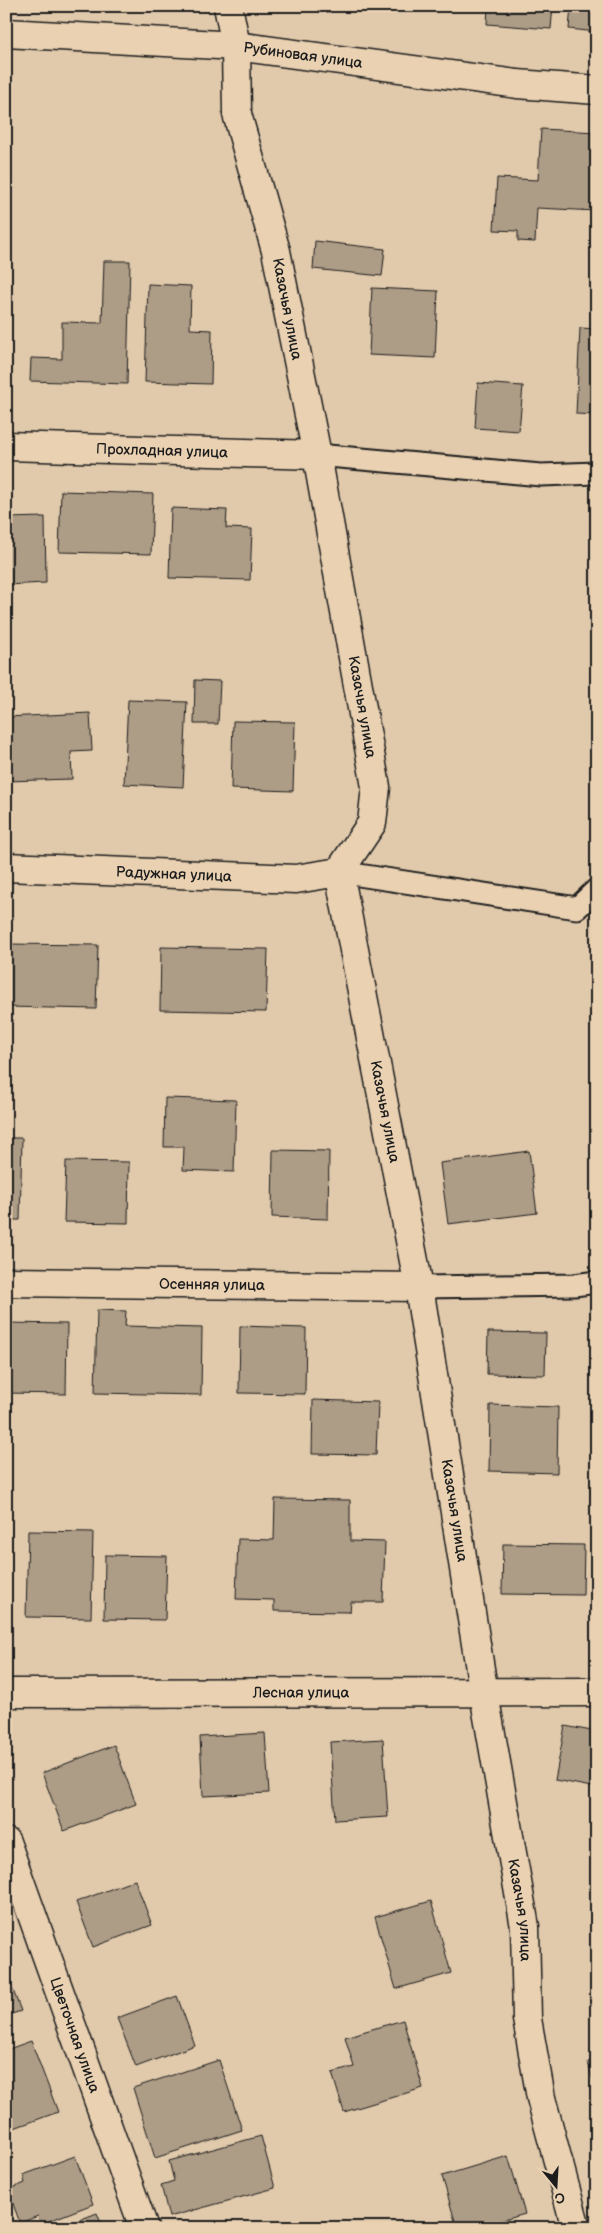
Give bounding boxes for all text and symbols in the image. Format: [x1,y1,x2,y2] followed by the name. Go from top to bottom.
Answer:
[242,38,364,73] street label: Рубиновая улица
[268,256,306,362] street label: Казачья улица
[96,439,228,462] street label: Прохладная улица
[344,654,380,760] street label: Казачья улица
[115,862,232,886] street label: Радужная улица
[366,1059,404,1164] street label: Казачья улица
[159,1274,265,1295] street label: Осенняя улица
[437,1458,472,1563] street label: Казачья улица
[252,1683,349,1702] street label: Лесная улица
[504,1857,535,1962] street label: Казачья улица
[46,1975,104,2095] street label: Цветочная улица
[530,2162,580,2212] north arrow
[552,2188,567,2208] text: С

